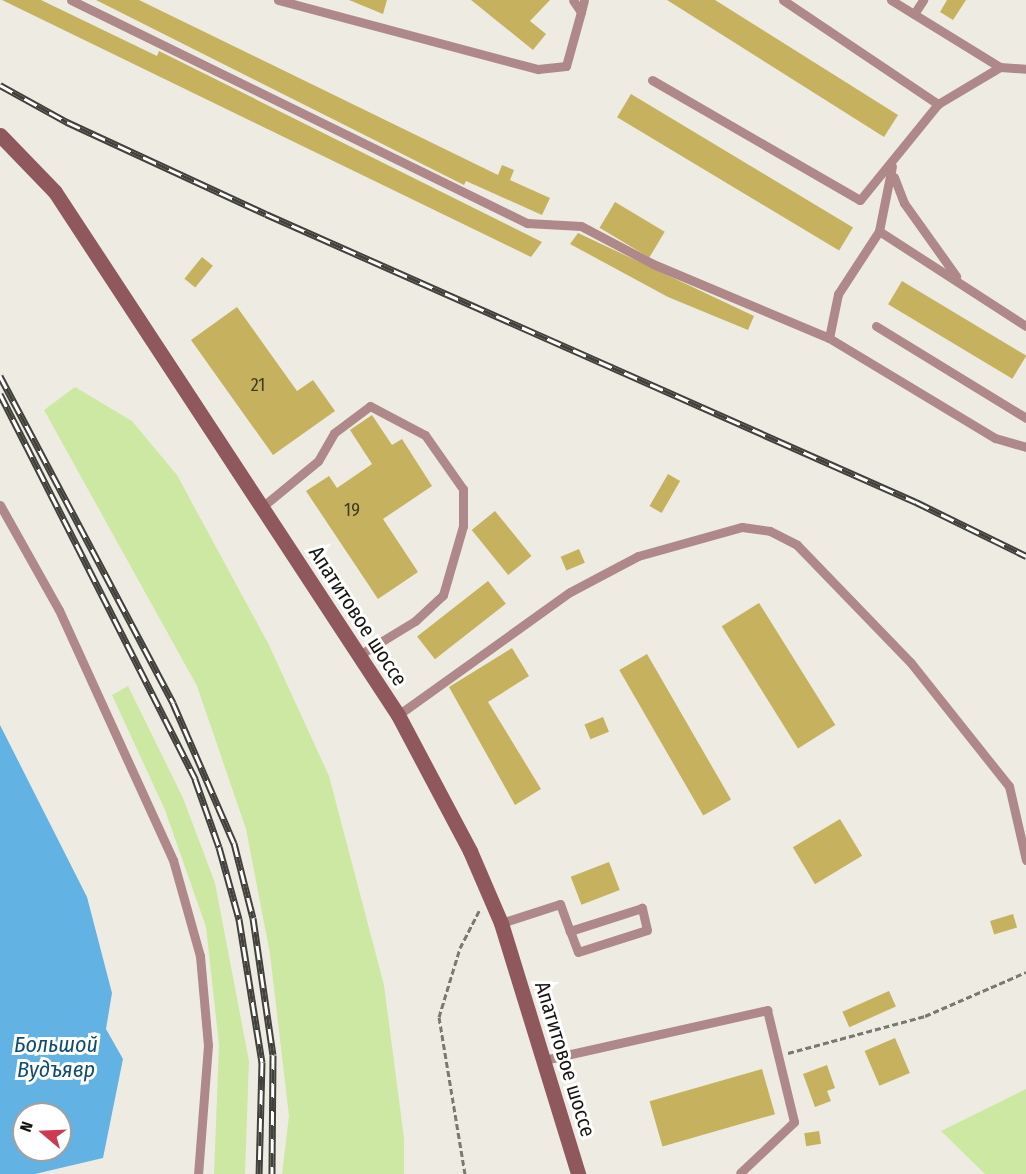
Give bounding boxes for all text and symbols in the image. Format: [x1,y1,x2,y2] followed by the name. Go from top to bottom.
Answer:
[251,374,265,396] house number: 21
[344,499,360,521] house number: 19
[303,541,413,691] street label: Апатитовое шоссе
[529,978,601,1140] street label: Апатитовое шоссе
[14,1031,98,1082] water label: Большой Вудъявр
[12,1102,72,1162] north arrow
[16,1119,37,1134] text: N

